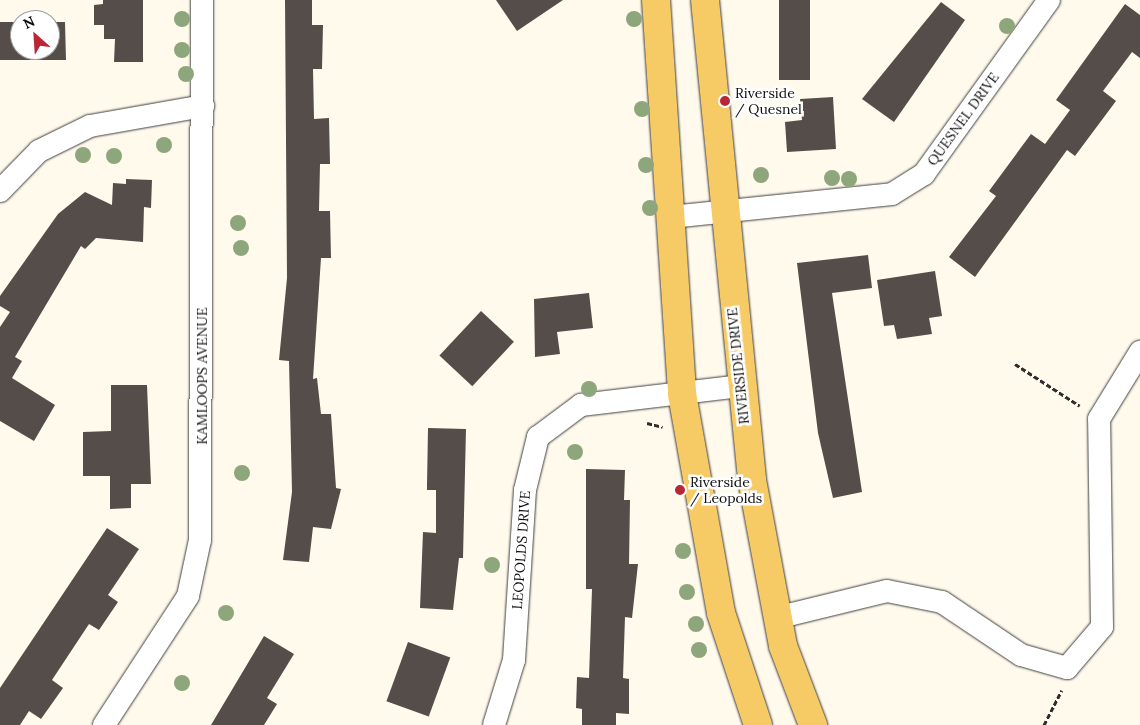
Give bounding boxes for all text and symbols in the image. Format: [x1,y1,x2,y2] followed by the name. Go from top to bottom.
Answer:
[10,10,60,60] north arrow
[20,12,38,33] text: N
[924,69,1002,169] street label: QUESNEL DRIVE
[735,85,802,118] place label: Riverside / Quesnel
[719,95,731,107] marker: Riverside / Quesnel
[194,307,210,445] street label: KAMLOOPS AVENUE
[724,307,752,425] street label: RIVERSIDE DRIVE
[690,474,762,507] place label: Riverside / Leopolds
[674,484,686,496] marker: Riverside / Leopolds
[508,490,534,610] street label: LEOPOLDS DRIVE

